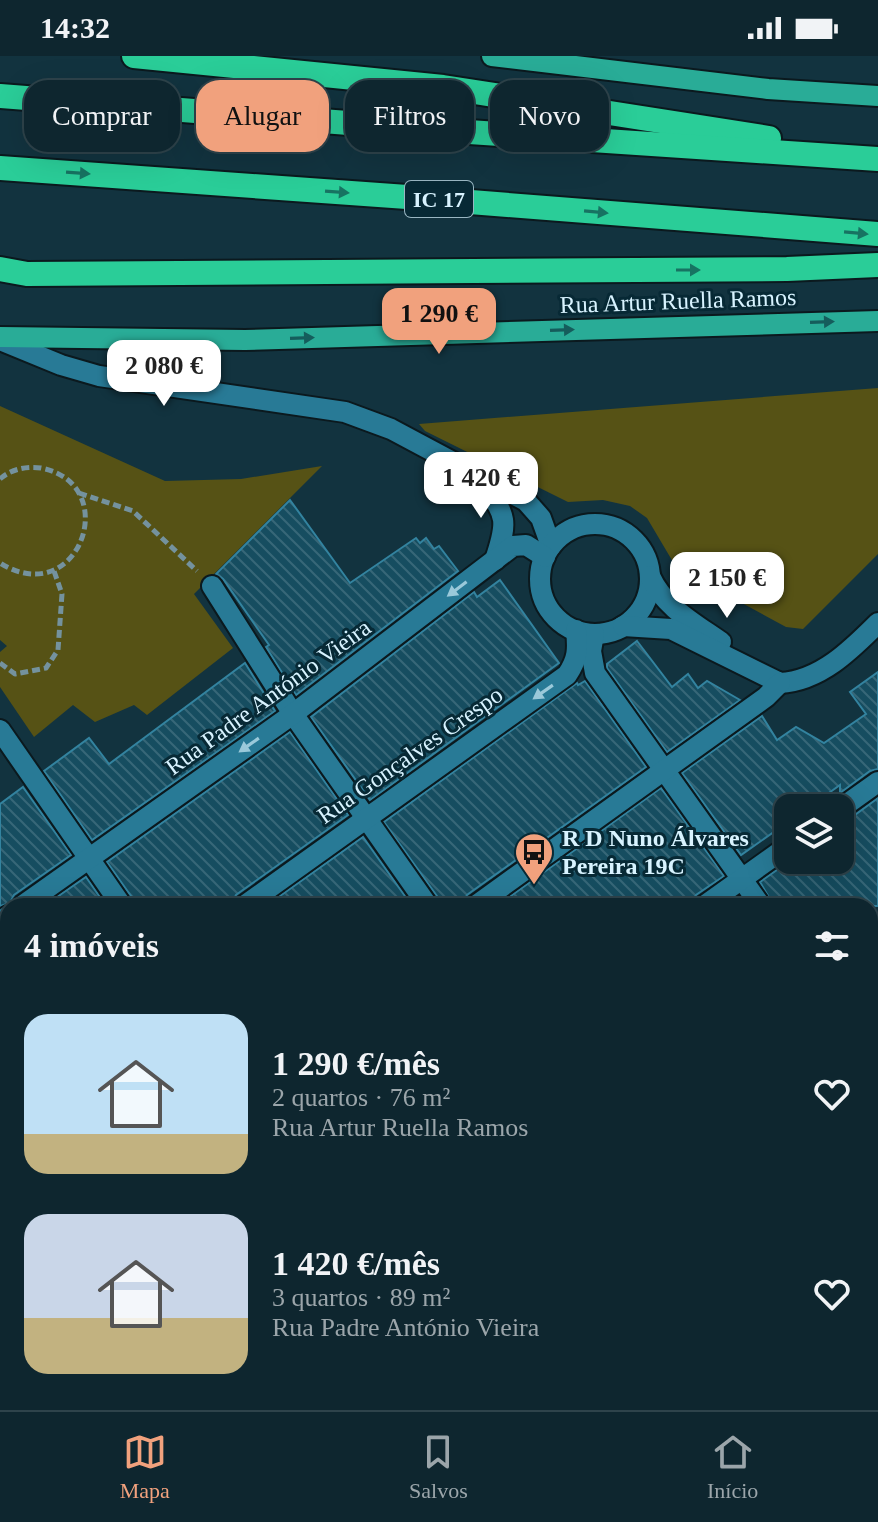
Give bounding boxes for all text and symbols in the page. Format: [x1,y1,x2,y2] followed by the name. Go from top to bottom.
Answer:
[40,11,110,44] text: 14:32
[24,80,180,152] chip: Comprar
[196,80,329,152] chip: Alugar
[345,80,474,152] chip: Filtros
[490,80,609,152] chip: Novo
[66,167,91,180] one-way arrow
[405,181,473,217] road number: IC 17
[325,186,350,199] one-way arrow
[584,206,609,219] one-way arrow
[843,226,868,239] one-way arrow
[676,263,701,276] one-way arrow
[559,284,797,318] street label: Rua Artur Ruella Ramos
[365,288,513,356] pin: 1 290 €
[400,299,478,328] text: 1 290 €
[810,316,835,329] one-way arrow
[550,324,575,337] one-way arrow
[290,332,315,344] one-way arrow
[90,340,238,408] pin: 2 080 €
[125,351,203,380] text: 2 080 €
[407,452,555,520] pin: 1 420 €
[442,463,520,492] text: 1 420 €
[653,552,801,620] pin: 2 150 €
[688,563,766,592] text: 2 150 €
[447,581,467,597] one-way arrow
[161,614,376,780] street label: Rua Padre António Vieira
[312,681,508,829] street label: Rua Gonçalves Crespo
[532,684,554,700] one-way arrow
[239,737,260,752] one-way arrow
[774,794,854,874] map controls
[774,794,854,874] button: layers
[562,825,749,879] place label: R D Nuno Álvares Pereira 19C
[513,831,555,886] bus stop icon: R D Nuno Álvares Pereira 19C
[810,924,854,968] icon: filters
[24,927,159,964] text: 4 imóveis
[272,1045,440,1082] text: 1 290 €/mês
[88,1046,184,1142] icon: home
[810,1072,854,1116] icon: heart
[272,1083,450,1112] text: 2 quartos · 76 m²
[272,1113,528,1142] text: Rua Artur Ruella Ramos
[272,1245,440,1282] text: 1 420 €/mês
[88,1246,184,1342] icon: home
[810,1272,854,1316] icon: heart
[272,1283,450,1312] text: 3 quartos · 89 m²
[272,1313,539,1342] text: Rua Padre António Vieira
[120,1430,170,1504] tab: Mapa
[409,1430,468,1504] tab: Salvos
[707,1430,758,1504] tab: Início

